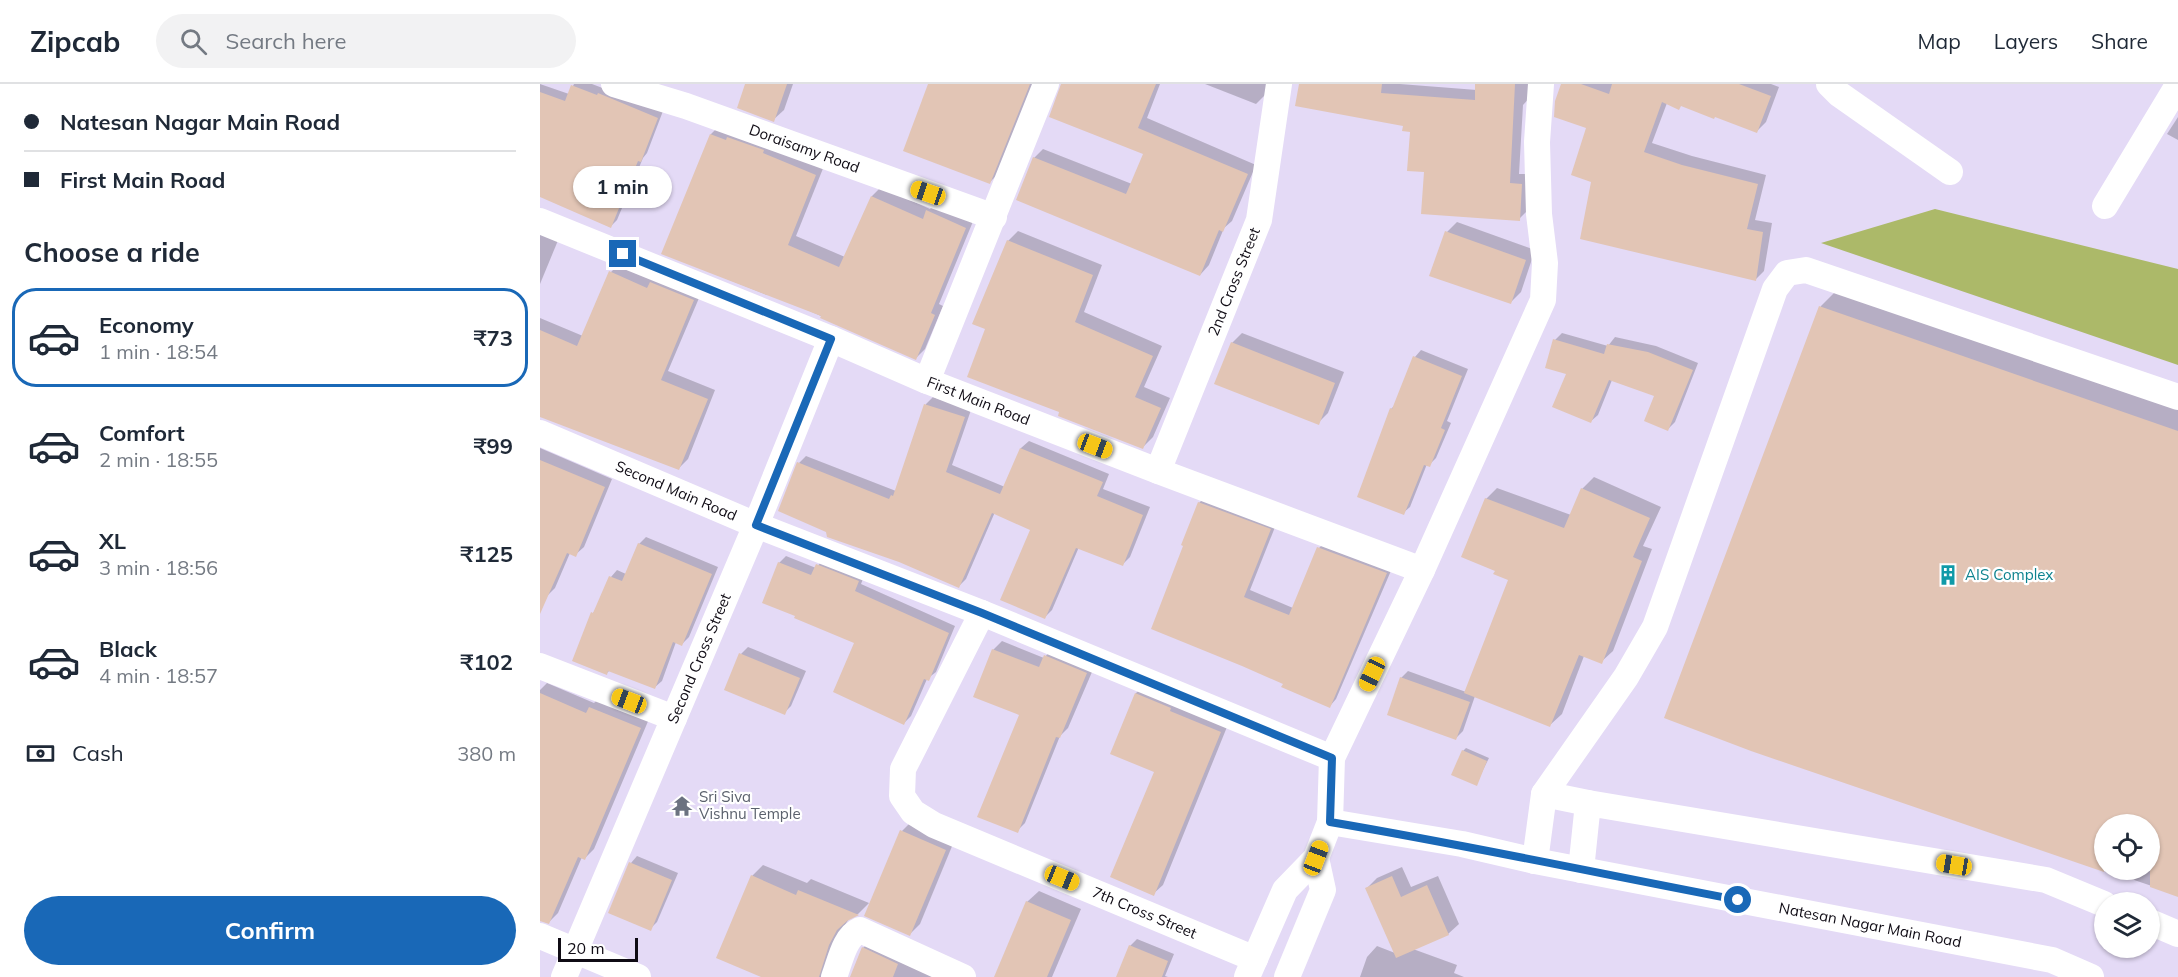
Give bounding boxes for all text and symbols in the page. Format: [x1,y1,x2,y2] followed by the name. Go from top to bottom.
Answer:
[156,14,576,68] search box
[30,24,120,59] text: Zipcab
[177,25,210,58] icon: search
[225,27,346,55] text: Search here
[1918,28,1961,54] text: Map
[1994,28,2058,54] text: Layers
[2091,28,2148,54] text: Share
[60,108,340,136] text: Natesan Nagar Main Road
[747,120,862,177] street label: Doraisamy Road
[60,166,225,194] text: First Main Road
[574,167,672,209] callout: 1 min
[596,174,649,199] text: 1 min
[908,179,948,207] car
[1203,225,1264,339] street label: 2nd Cross Street
[24,235,200,269] text: Choose a ride
[609,240,636,267] route end
[27,311,81,365] icon: car
[99,311,194,339] text: Economy
[473,324,513,352] text: ₹73
[99,339,218,364] text: 1 min · 18:54
[924,372,1033,429] street label: First Main Road
[27,419,81,473] icon: car
[99,419,185,447] text: Comfort
[1075,431,1115,461] car
[473,432,513,460] text: ₹99
[99,447,218,472] text: 2 min · 18:55
[613,456,740,525] street label: Second Main Road
[27,527,81,581] icon: car
[99,527,126,555] text: XL
[460,540,513,568] text: ₹125
[99,555,218,580] text: 3 min · 18:56
[1936,563,1960,587] building icon: AIS Complex
[1965,565,2053,584] place label: AIS Complex
[663,590,735,726] street label: Second Cross Street
[27,635,81,689] icon: car
[99,635,157,663] text: Black
[460,648,513,676] text: ₹102
[1356,654,1388,694] car
[99,663,218,688] text: 4 min · 18:57
[609,686,649,716] car
[24,737,57,770] icon: cash
[72,739,124,767] text: Cash
[457,741,516,766] text: 380 m
[699,787,801,823] place label: Sri Siva Vishnu Temple
[670,794,694,818] temple icon: Sri Siva Vishnu Temple
[2094,814,2160,958] map controls
[2094,814,2160,880] button: locate
[1301,838,1331,878] car
[1935,853,1973,877] car
[1042,863,1082,893] car
[1089,882,1200,943] street label: 7th Cross Street
[1724,886,1751,913] route start
[2094,892,2160,958] button: layers
[24,896,516,965] button: Confirm
[1777,898,1963,951] street label: Natesan Nagar Main Road
[558,935,638,962] scale bar
[567,938,604,958] text: 20 m

